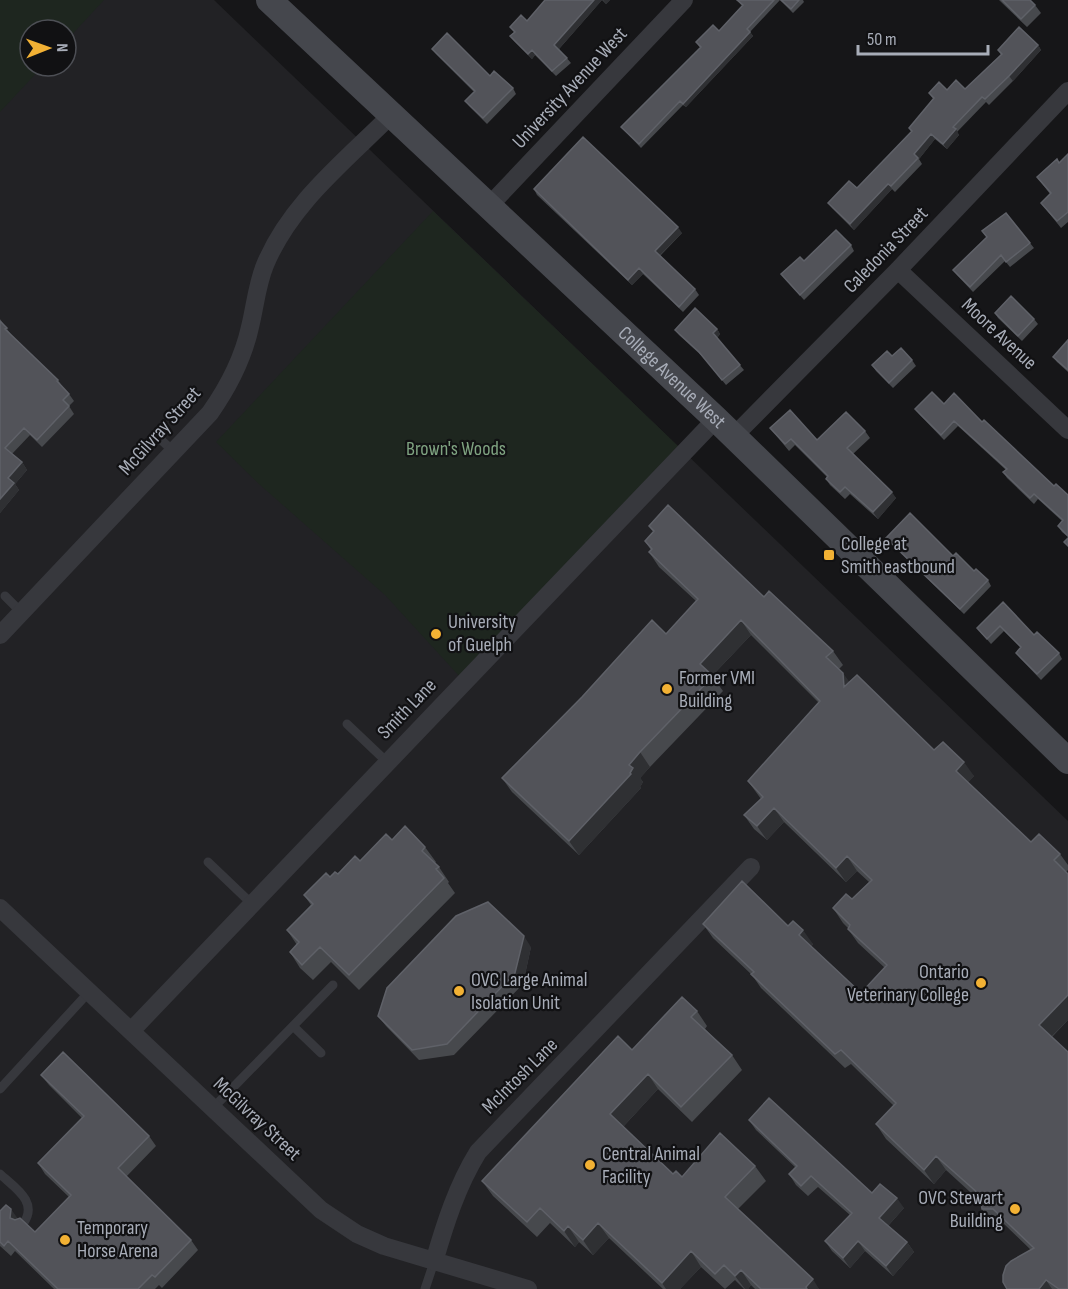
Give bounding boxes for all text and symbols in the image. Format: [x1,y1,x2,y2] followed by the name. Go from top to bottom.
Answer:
[18,18,78,78] north arrow
[858,18,988,56] scale bar
[508,22,632,154] street label: University Avenue West
[867,29,897,50] text: 50 m
[52,43,71,52] text: N
[839,202,933,298] street label: Caledonia Street
[956,293,1042,375] street label: Moore Avenue
[613,321,731,434] street label: College Avenue West
[114,382,206,480] street label: McGilvray Street
[406,437,506,461] park label: Brown's Woods
[841,532,955,579] place label: College at Smith eastbound
[822,548,836,562] marker: College at Smith eastbound
[448,610,516,657] place label: University of Guelph
[429,627,443,641] marker: University of Guelph
[679,666,755,713] place label: Former VMI Building
[372,674,442,744] street label: Smith Lane
[660,682,674,696] marker: Former VMI Building
[847,960,969,1007] place label: Ontario Veterinary College
[471,968,587,1015] place label: OVC Large Animal Isolation Unit
[974,976,988,990] marker: Ontario Veterinary College
[452,984,466,998] marker: OVC Large Animal Isolation Unit
[477,1033,563,1119] street label: McIntosh Lane
[208,1072,306,1166] street label: McGilvray Street
[602,1142,700,1189] place label: Central Animal Facility
[583,1158,597,1172] marker: Central Animal Facility
[918,1186,1003,1233] place label: OVC Stewart Building
[1008,1202,1022,1216] marker: OVC Stewart Building
[77,1216,158,1263] place label: Temporary Horse Arena
[58,1233,72,1247] marker: Temporary Horse Arena

